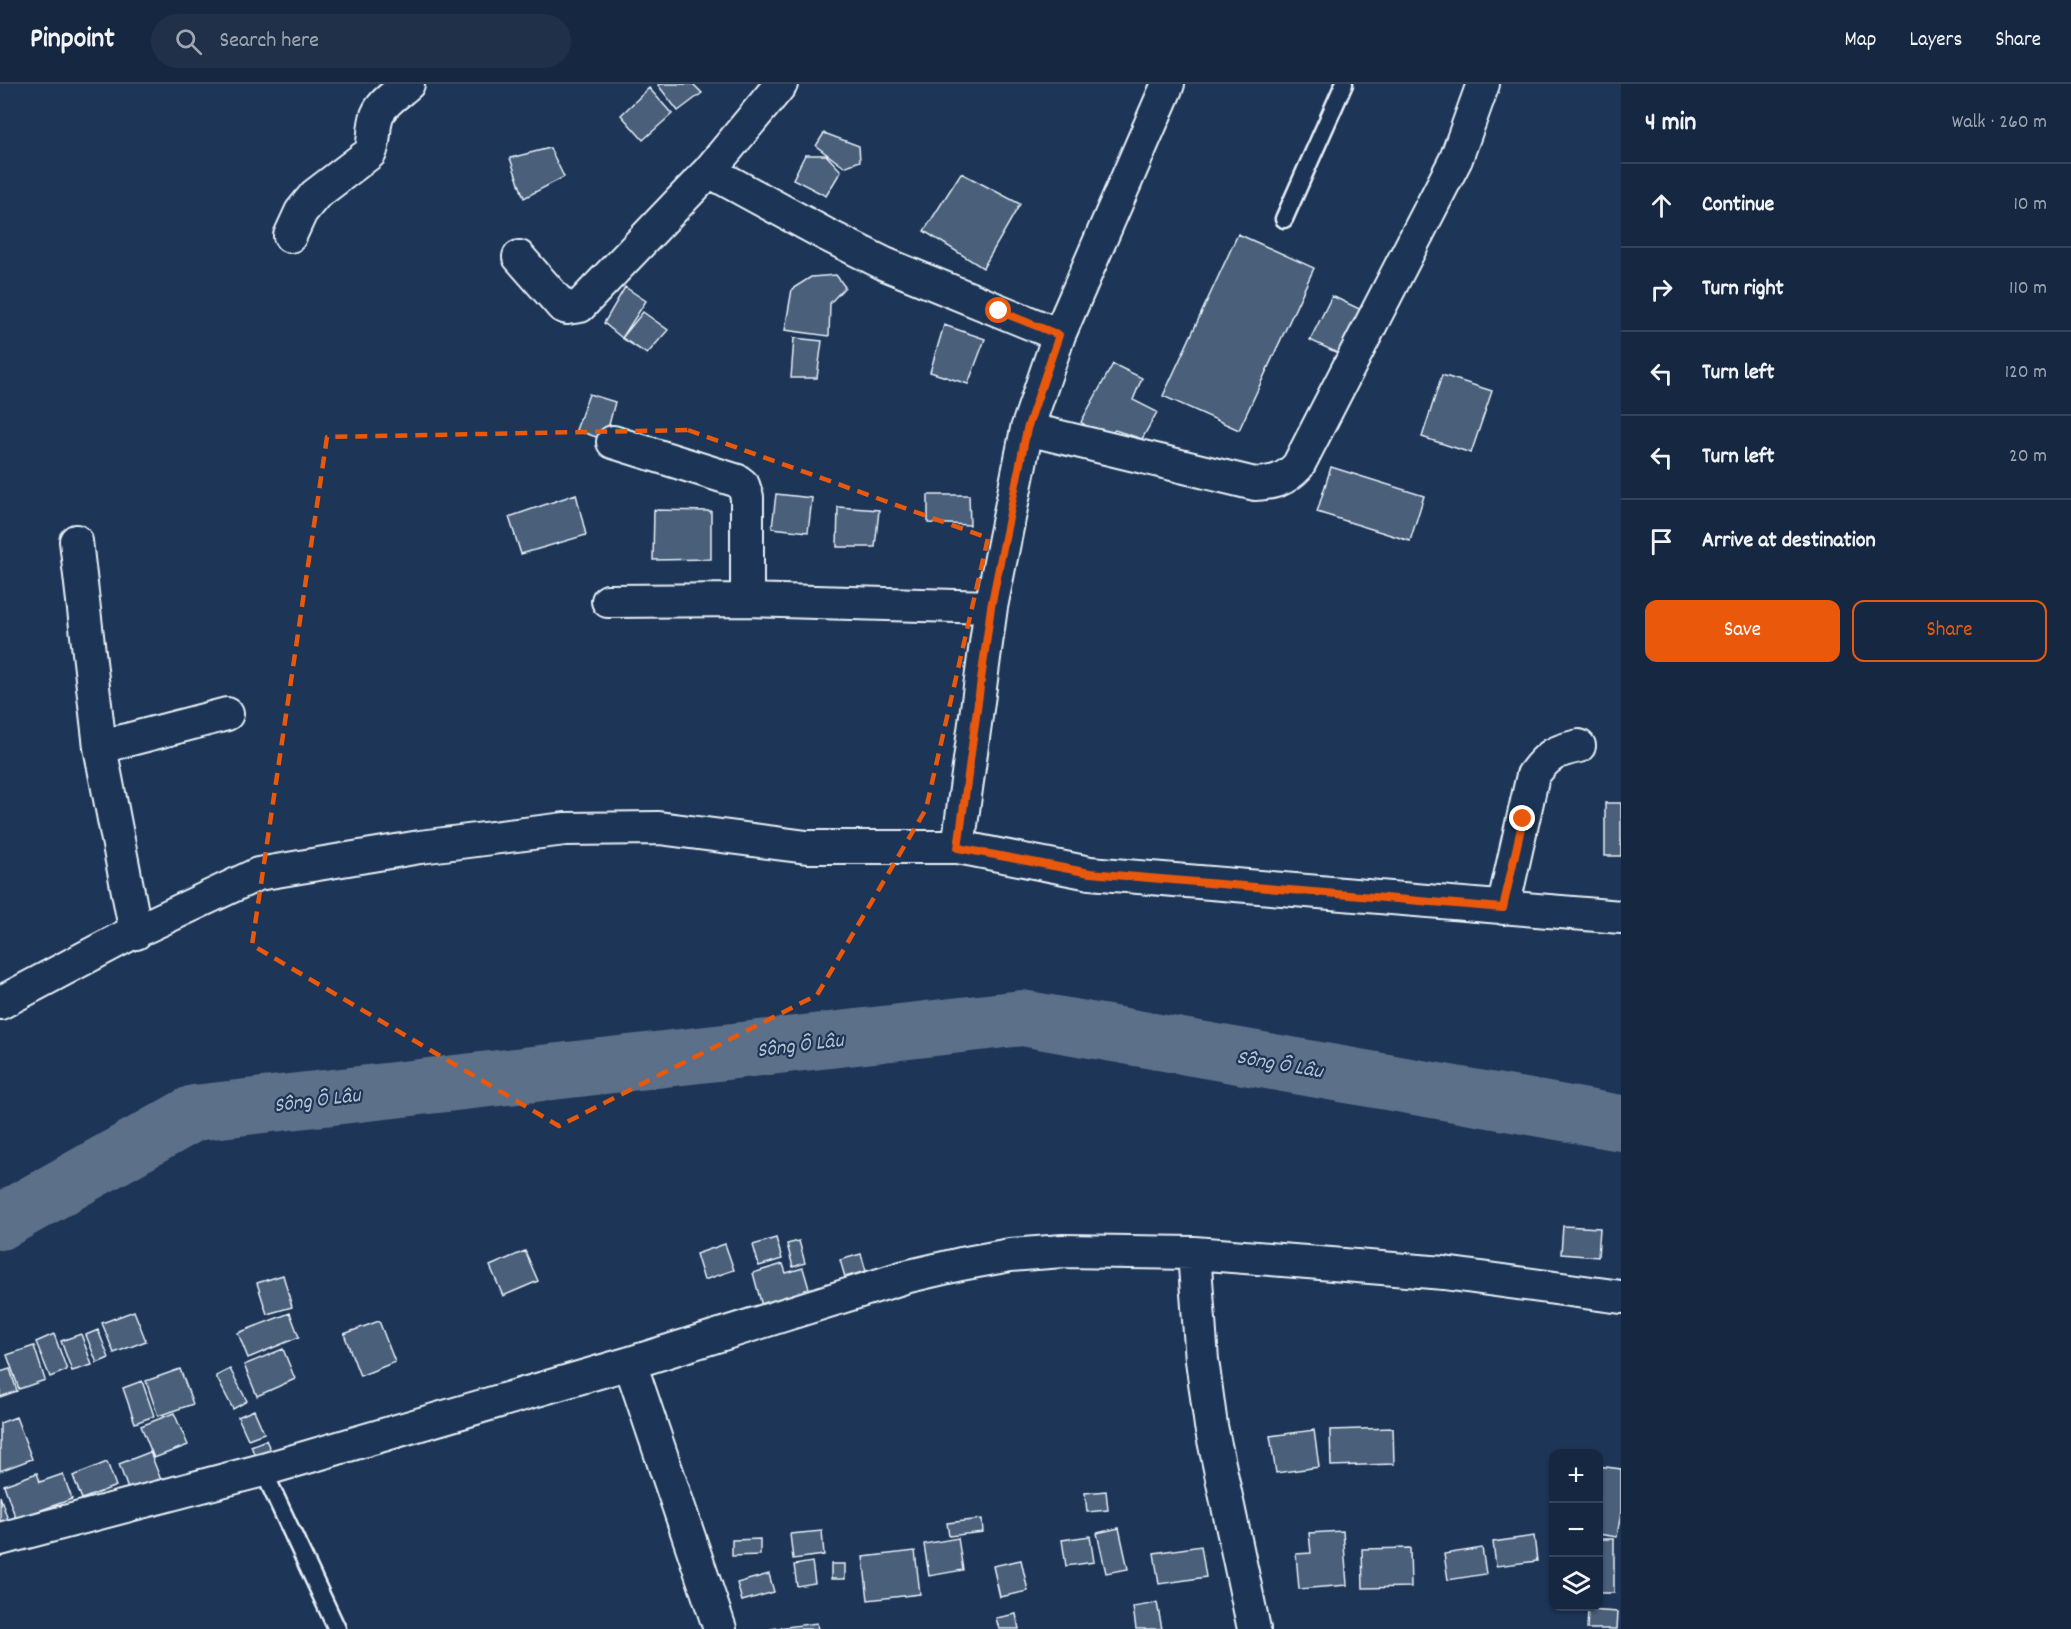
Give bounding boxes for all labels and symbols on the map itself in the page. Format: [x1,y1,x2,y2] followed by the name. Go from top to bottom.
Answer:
[985,297,1011,323] route start
[1509,805,1535,831] route end
[756,1027,847,1067] water label: Sông Ô Lâu
[1234,1044,1327,1089] water label: Sông Ô Lâu
[273,1082,364,1122] water label: Sông Ô Lâu

